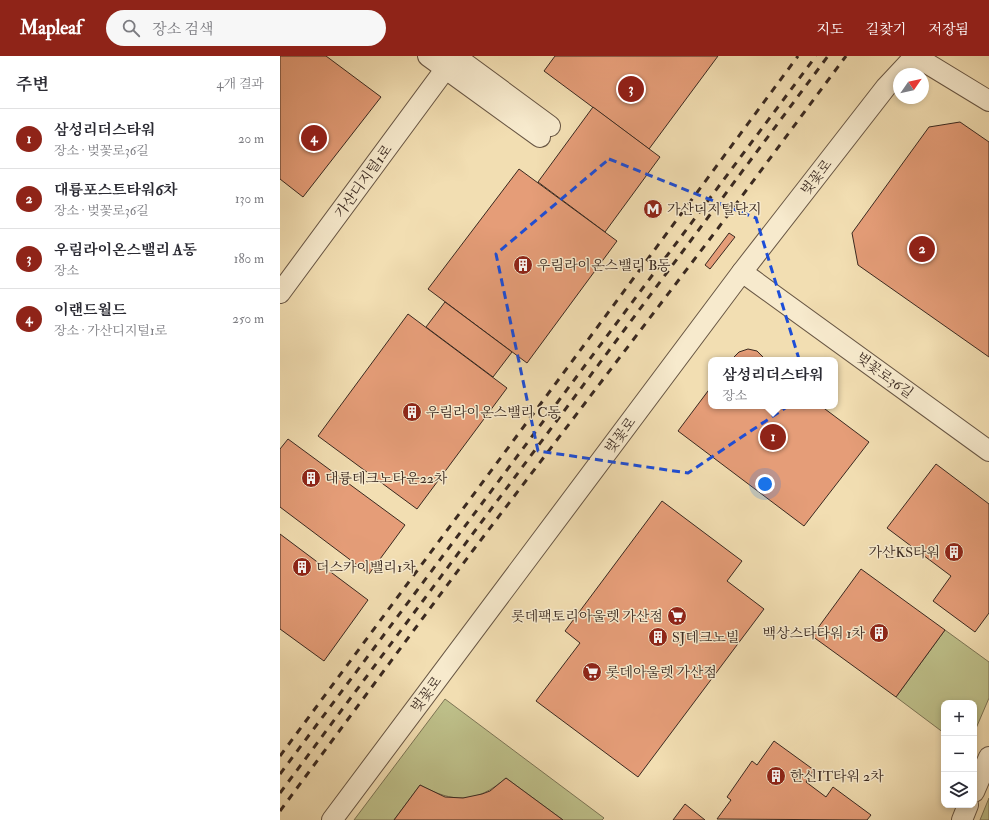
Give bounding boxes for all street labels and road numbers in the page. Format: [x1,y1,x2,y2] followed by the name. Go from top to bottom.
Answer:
[331,141,396,221] street label: 가산디지털1로
[797,156,836,199] street label: 벚꽃로
[853,349,917,402] street label: 벚꽃로36길
[601,414,640,457] street label: 벚꽃로
[407,673,446,716] street label: 벚꽃로

